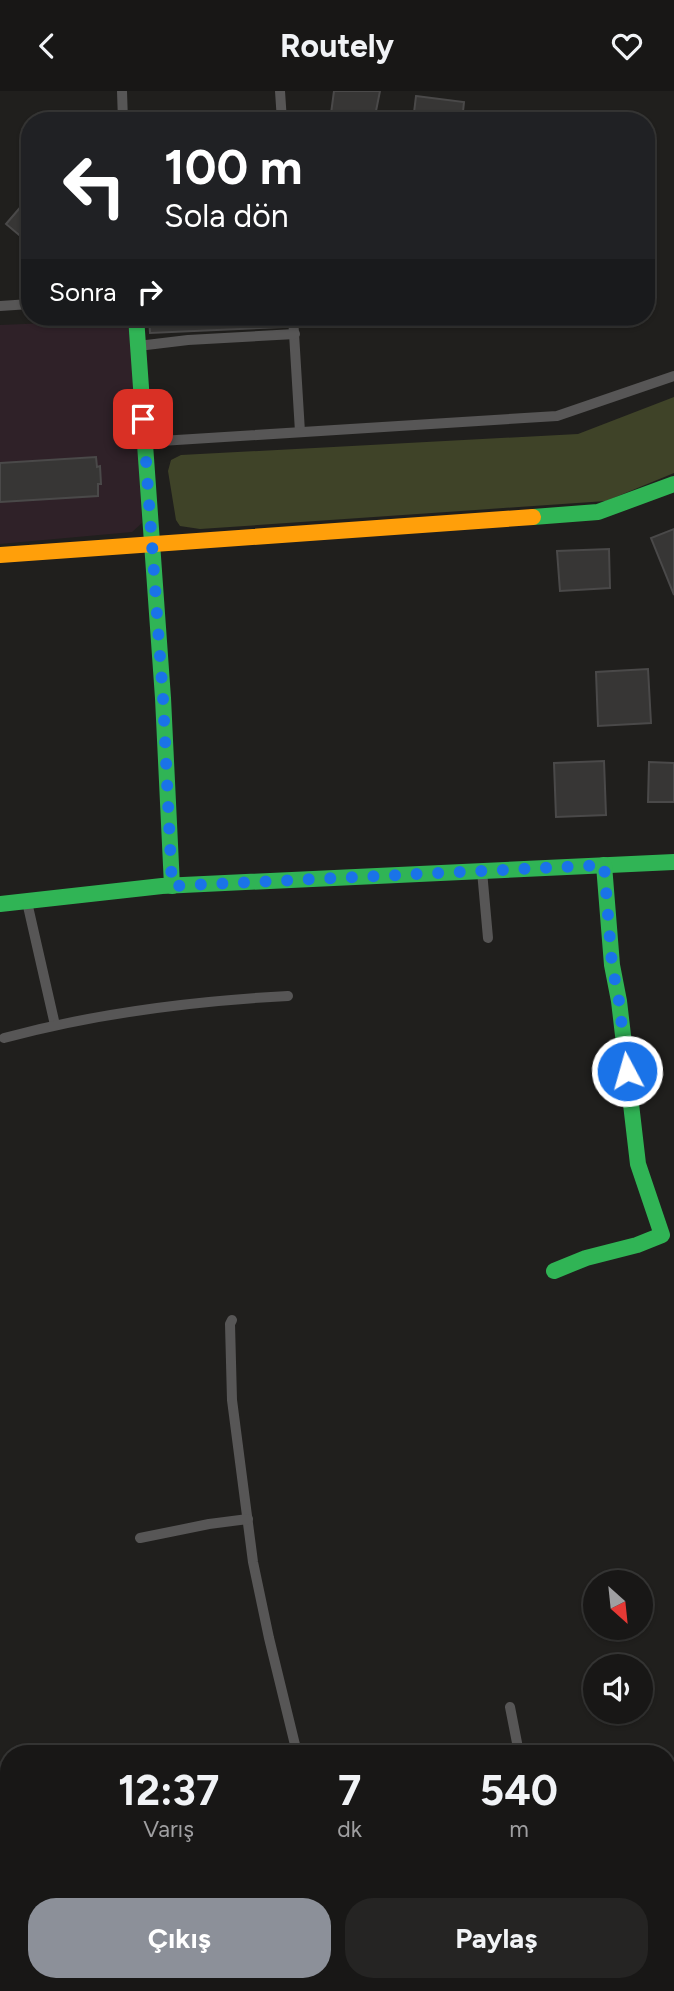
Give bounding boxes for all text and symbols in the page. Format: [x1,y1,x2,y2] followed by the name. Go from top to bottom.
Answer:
[28,27,66,65] icon: back
[280,27,394,65] text: Routely
[608,27,646,65] icon: heart
[164,137,303,196] text: 100 m
[49,140,140,231] icon: left
[164,197,289,235] text: Sola dön
[131,273,169,311] icon: right
[49,276,117,308] text: Sonra
[113,389,173,449] pin
[124,400,162,438] icon: arrive
[590,1034,664,1108] position arrow
[583,1570,653,1640] north arrow
[583,1570,653,1724] map controls
[583,1654,653,1724] button: sound
[118,1765,219,1816] text: 12:37
[338,1765,361,1816] text: 7
[480,1765,558,1816] text: 540
[143,1815,194,1843] text: Varış
[337,1815,362,1843] text: dk
[509,1815,529,1843] text: m
[28,1898,331,1978] button: Çıkış
[345,1898,648,1978] button: Paylaş

